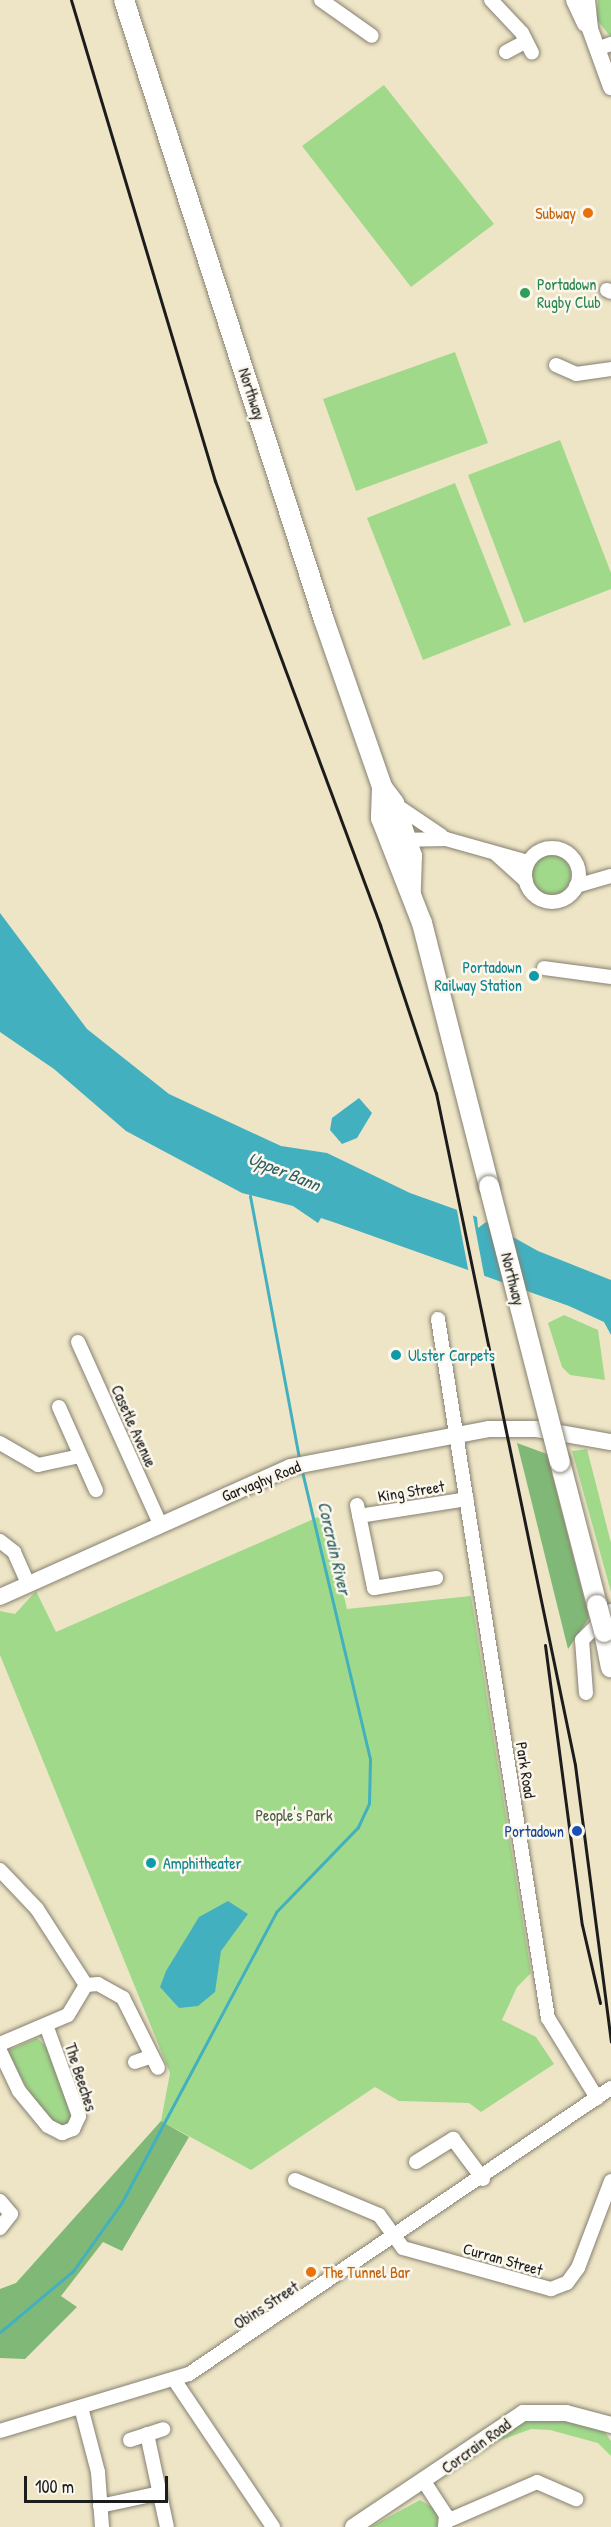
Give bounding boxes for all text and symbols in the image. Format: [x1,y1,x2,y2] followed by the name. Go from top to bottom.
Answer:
[535,203,576,223] place label: Subway
[581,206,595,220] marker: Subway
[537,274,601,312] place label: Portadown Rugby Club
[518,286,532,300] marker: Portadown Rugby Club
[235,365,269,423] street label: Northway
[435,957,522,995] place label: Portadown Railway Station
[527,969,541,983] marker: Portadown Railway Station
[245,1148,323,1196] water label: Upper Bann
[497,1251,529,1307] street label: Northway
[408,1345,495,1365] place label: Ulster Carpets
[389,1348,403,1362] marker: Ulster Carpets
[107,1382,161,1470] street label: Casetle Avenue
[219,1456,303,1506] street label: Garvaghy Road
[376,1476,446,1506] street label: King Street
[313,1499,355,1597] water label: Corcrain River
[512,1741,540,1799] street label: Park Road
[255,1805,333,1825] park label: People's Park
[505,1821,564,1841] place label: Portadown
[568,1822,586,1840] marker: Portadown
[163,1853,242,1873] place label: Amphitheater
[144,1856,158,1870] marker: Amphitheater
[61,2040,101,2114] street label: The Beeches
[461,2238,545,2280] street label: Curran Street
[323,2262,410,2282] place label: The Tunnel Bar
[304,2265,318,2279] marker: The Tunnel Bar
[230,2277,302,2333] street label: Obins Street
[438,2415,514,2477] street label: Corcrain Road
[27,2464,171,2502] scale bar
[35,2474,74,2499] text: 100 m

